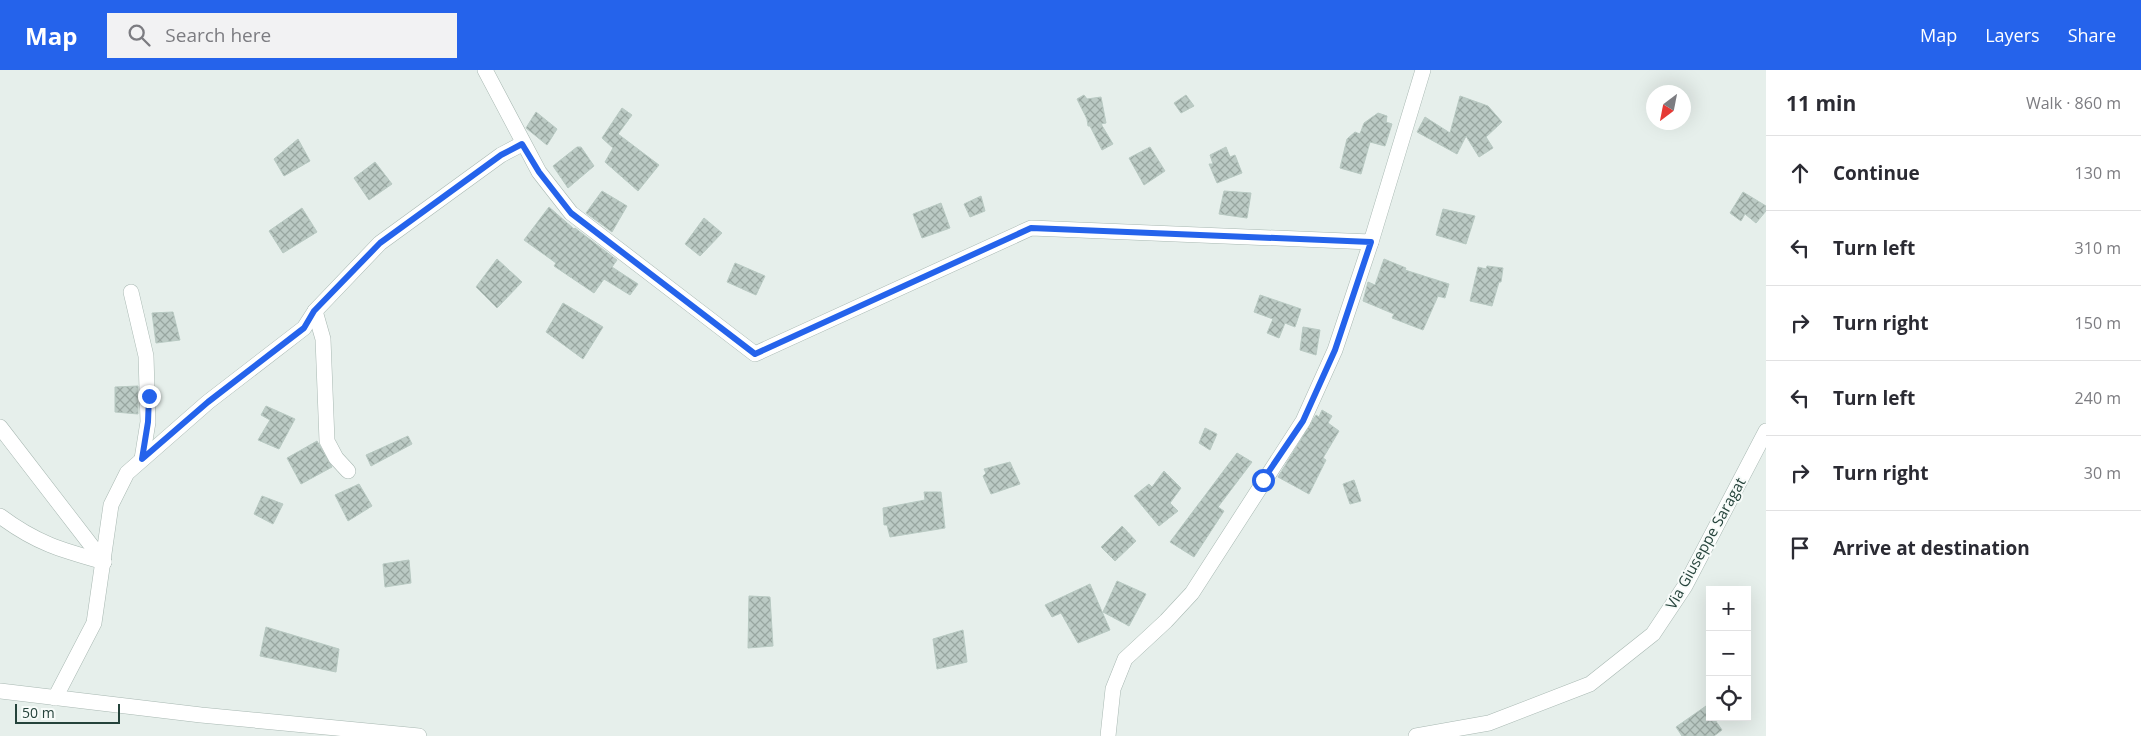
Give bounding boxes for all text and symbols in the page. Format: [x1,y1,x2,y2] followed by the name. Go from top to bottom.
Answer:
[107,13,457,58] search box
[25,19,77,52] text: Map
[125,21,153,49] icon: search
[165,22,271,48] text: Search here
[1920,23,1957,47] text: Map
[1985,23,2040,47] text: Layers
[2068,23,2116,47] text: Share
[1646,85,1691,130] north arrow
[1786,89,1856,117] text: 11 min
[2026,92,2121,114] text: Walk · 860 m
[1786,159,1814,187] icon: ahead
[1833,160,1920,186] text: Continue
[2075,162,2121,184] text: 130 m
[1786,234,1814,262] icon: left
[1833,235,1915,261] text: Turn left
[2075,237,2121,259] text: 310 m
[1786,309,1814,337] icon: right
[1833,310,1928,336] text: Turn right
[2075,312,2121,334] text: 150 m
[1786,384,1814,412] icon: left
[138,385,161,408] route end
[1833,385,1915,411] text: Turn left
[2075,387,2121,409] text: 240 m
[1786,459,1814,487] icon: right
[1833,460,1928,486] text: Turn right
[2084,462,2121,484] text: 30 m
[1252,469,1275,492] route start
[1660,473,1750,613] street label: Via Giuseppe Saragat
[1786,534,1814,562] icon: arrive
[1833,535,2030,561] text: Arrive at destination
[1706,586,1751,721] map controls
[1706,586,1751,631] button: +
[1706,631,1751,676] button: −
[1706,676,1751,721] button: locate
[15,701,120,724] scale bar
[22,703,55,722] text: 50 m

